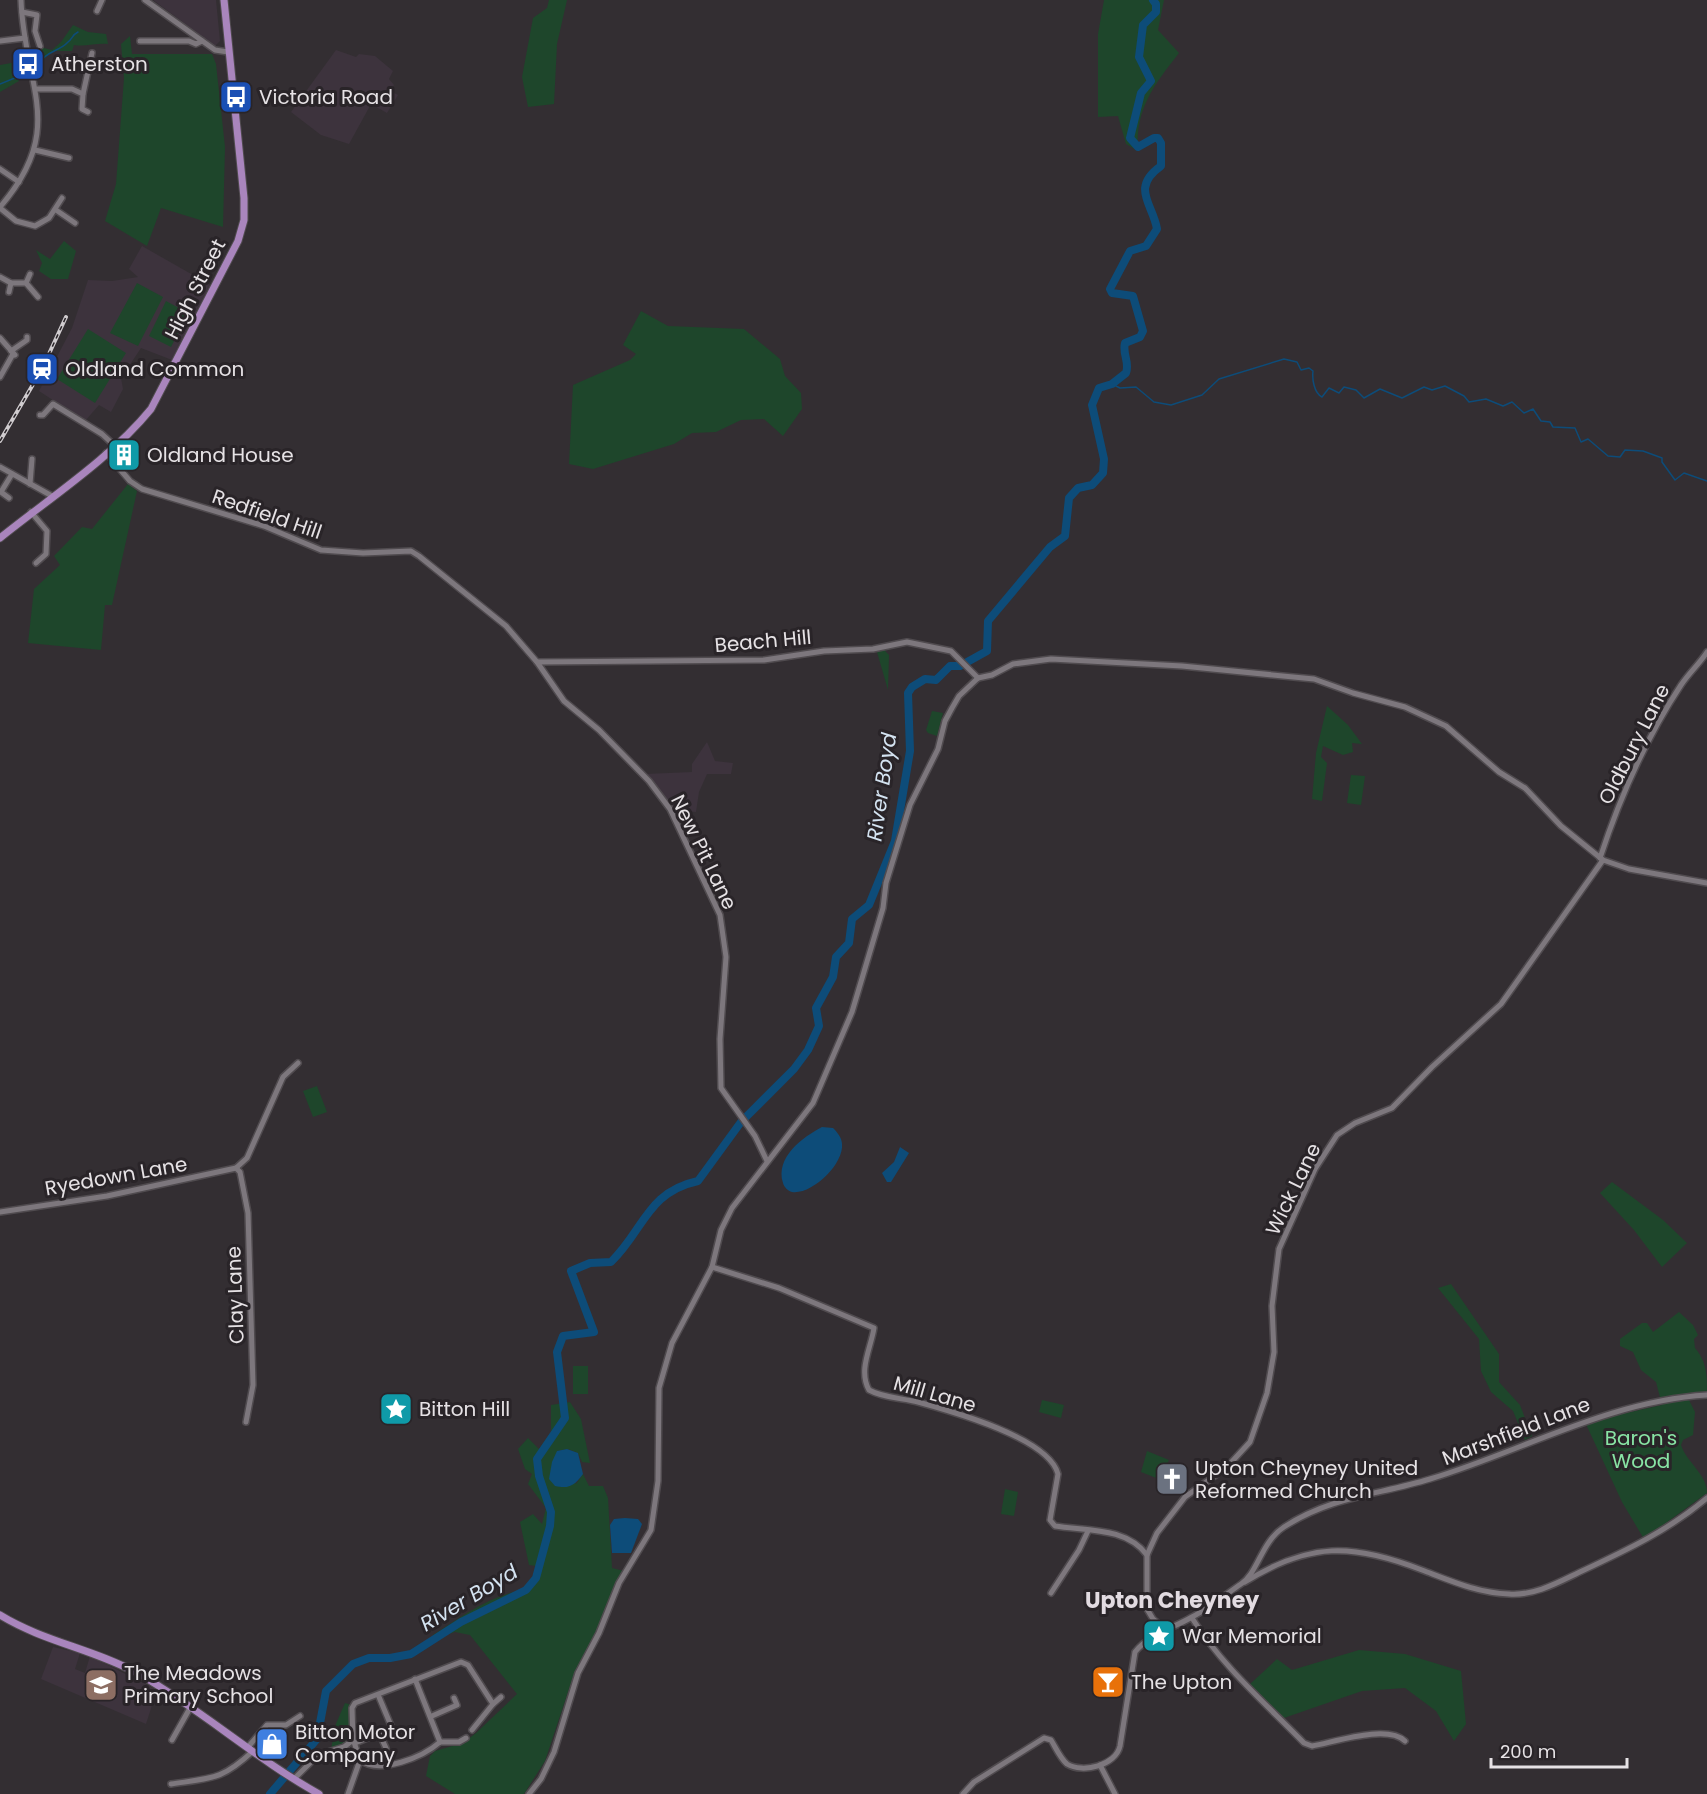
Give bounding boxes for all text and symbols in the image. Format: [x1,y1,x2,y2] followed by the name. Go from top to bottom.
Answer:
[10,46,46,82] bus stop icon: Atherston
[51,50,148,78] place label: Atherston
[218,79,254,115] bus stop icon: Victoria Road
[259,83,393,111] place label: Victoria Road
[158,234,232,344] street label: High Street
[24,351,60,387] station icon: Oldland Common
[65,355,244,383] place label: Oldland Common
[106,437,142,473] building icon: Oldland House
[147,441,294,469] place label: Oldland House
[208,482,326,546] street label: Redfield Hill
[713,623,813,659] street label: Beach Hill
[1592,679,1676,809] street label: Oldbury Lane
[860,730,904,843] water label: River Boyd
[664,790,744,914] street label: New Pit Lane
[1259,1138,1327,1240] street label: Wick Lane
[43,1150,189,1202] street label: Ryedown Lane
[219,1246,251,1344] street label: Clay Lane
[890,1369,980,1419] street label: Mill Lane
[1438,1390,1594,1472] street label: Marshfield Lane
[378,1391,414,1427] place icon: Bitton Hill
[419,1395,510,1423] place label: Bitton Hill
[1605,1424,1677,1475] park label: Baron's Wood
[1195,1454,1418,1505] place label: Upton Cheyney United Reformed Church
[1154,1461,1190,1497] church icon: Upton Cheyney United Reformed Church
[414,1557,524,1638] water label: River Boyd
[1085,1585,1259,1616] district label: Upton Cheyney
[1141,1618,1177,1654] place icon: War Memorial
[1182,1622,1322,1650] place label: War Memorial
[124,1659,273,1710] place label: The Meadows Primary School
[1090,1664,1126,1700] bar icon: The Upton
[83,1667,119,1703] school or university icon: The Meadows Primary School
[1131,1668,1232,1696] place label: The Upton
[295,1718,415,1769] place label: Bitton Motor Company
[254,1726,290,1762] shop icon: Bitton Motor Company
[1491,1731,1628,1769] scale bar
[1500,1739,1556,1764] text: 200 m

